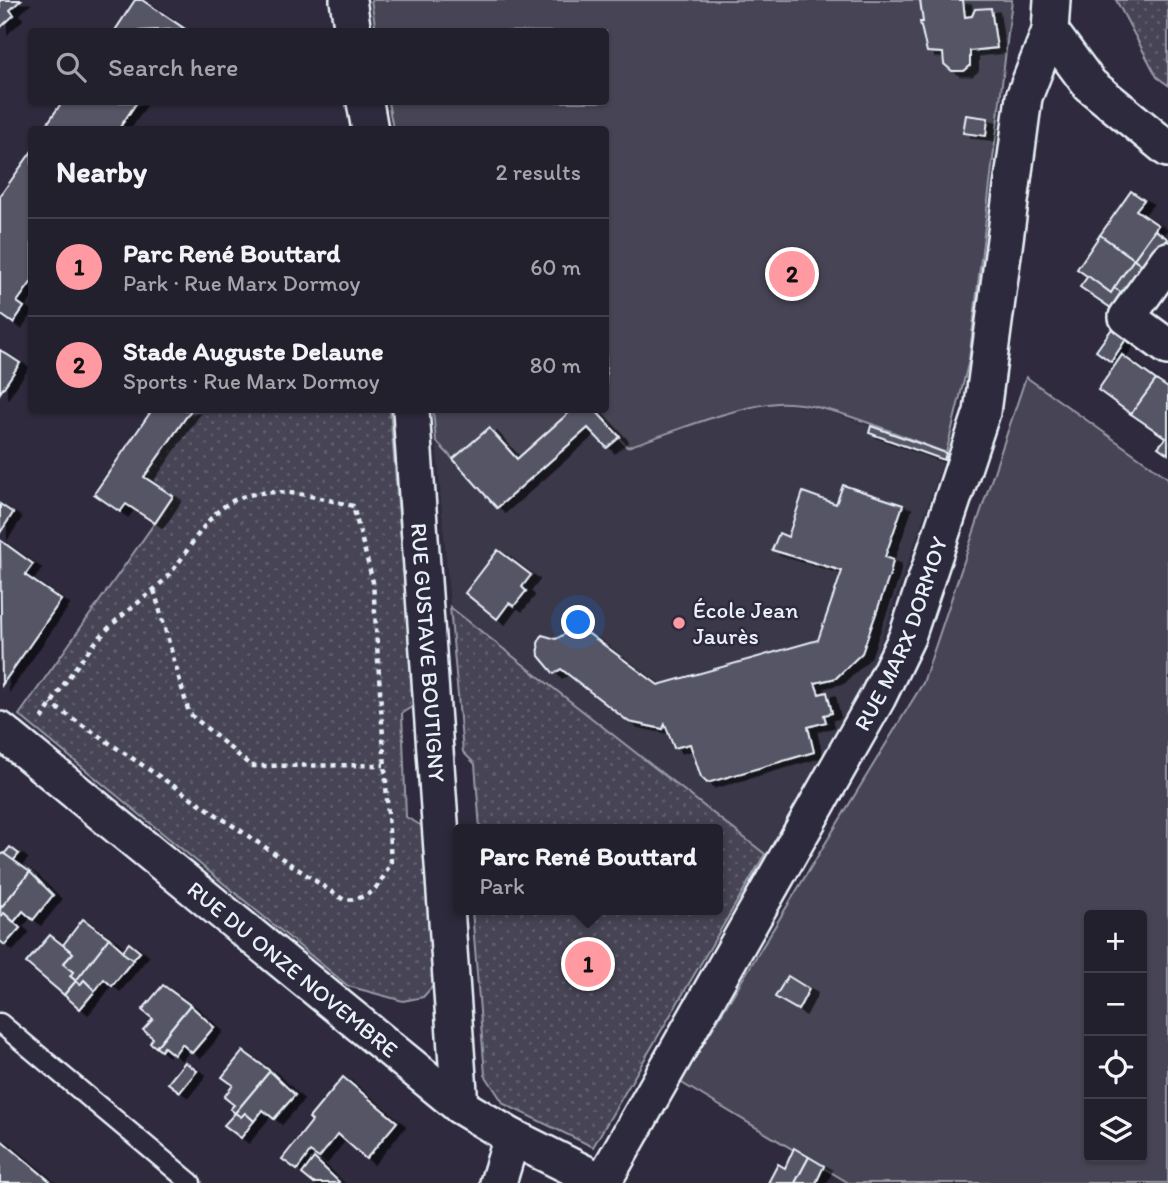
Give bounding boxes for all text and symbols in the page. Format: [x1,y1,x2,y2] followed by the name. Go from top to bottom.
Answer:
[28,28,609,105] search box
[52,48,90,86] icon: search
[108,51,238,83] text: Search here
[56,153,147,190] text: Nearby
[495,158,581,186] text: 2 results
[123,237,340,269] text: Parc René Bouttard
[769,248,815,300] pin: 2
[74,253,84,281] text: 1
[530,253,581,281] text: 60 m
[123,269,360,297] text: Park · Rue Marx Dormoy
[123,335,383,367] text: Stade Auguste Delaune
[73,351,85,379] text: 2
[530,351,581,379] text: 80 m
[123,367,380,395] text: Sports · Rue Marx Dormoy
[405,522,451,783] street label: RUE GUSTAVE BOUTIGNY
[848,533,953,736] street label: RUE MARX DORMOY
[693,596,798,650] place label: École Jean Jaurès
[561,605,595,639] your location
[671,615,687,631] marker: École Jean Jaurès
[453,824,723,915] popup
[479,840,697,872] text: Parc René Bouttard
[479,872,525,900] text: Park
[182,875,404,1064] street label: RUE DU ONZE NOVEMBRE
[1084,910,1147,1162] map controls
[1084,910,1147,973] button: +
[565,938,611,990] pin: 1
[1084,973,1147,1036] button: −
[1084,1036,1147,1099] button: locate
[1084,1099,1147,1162] button: layers

